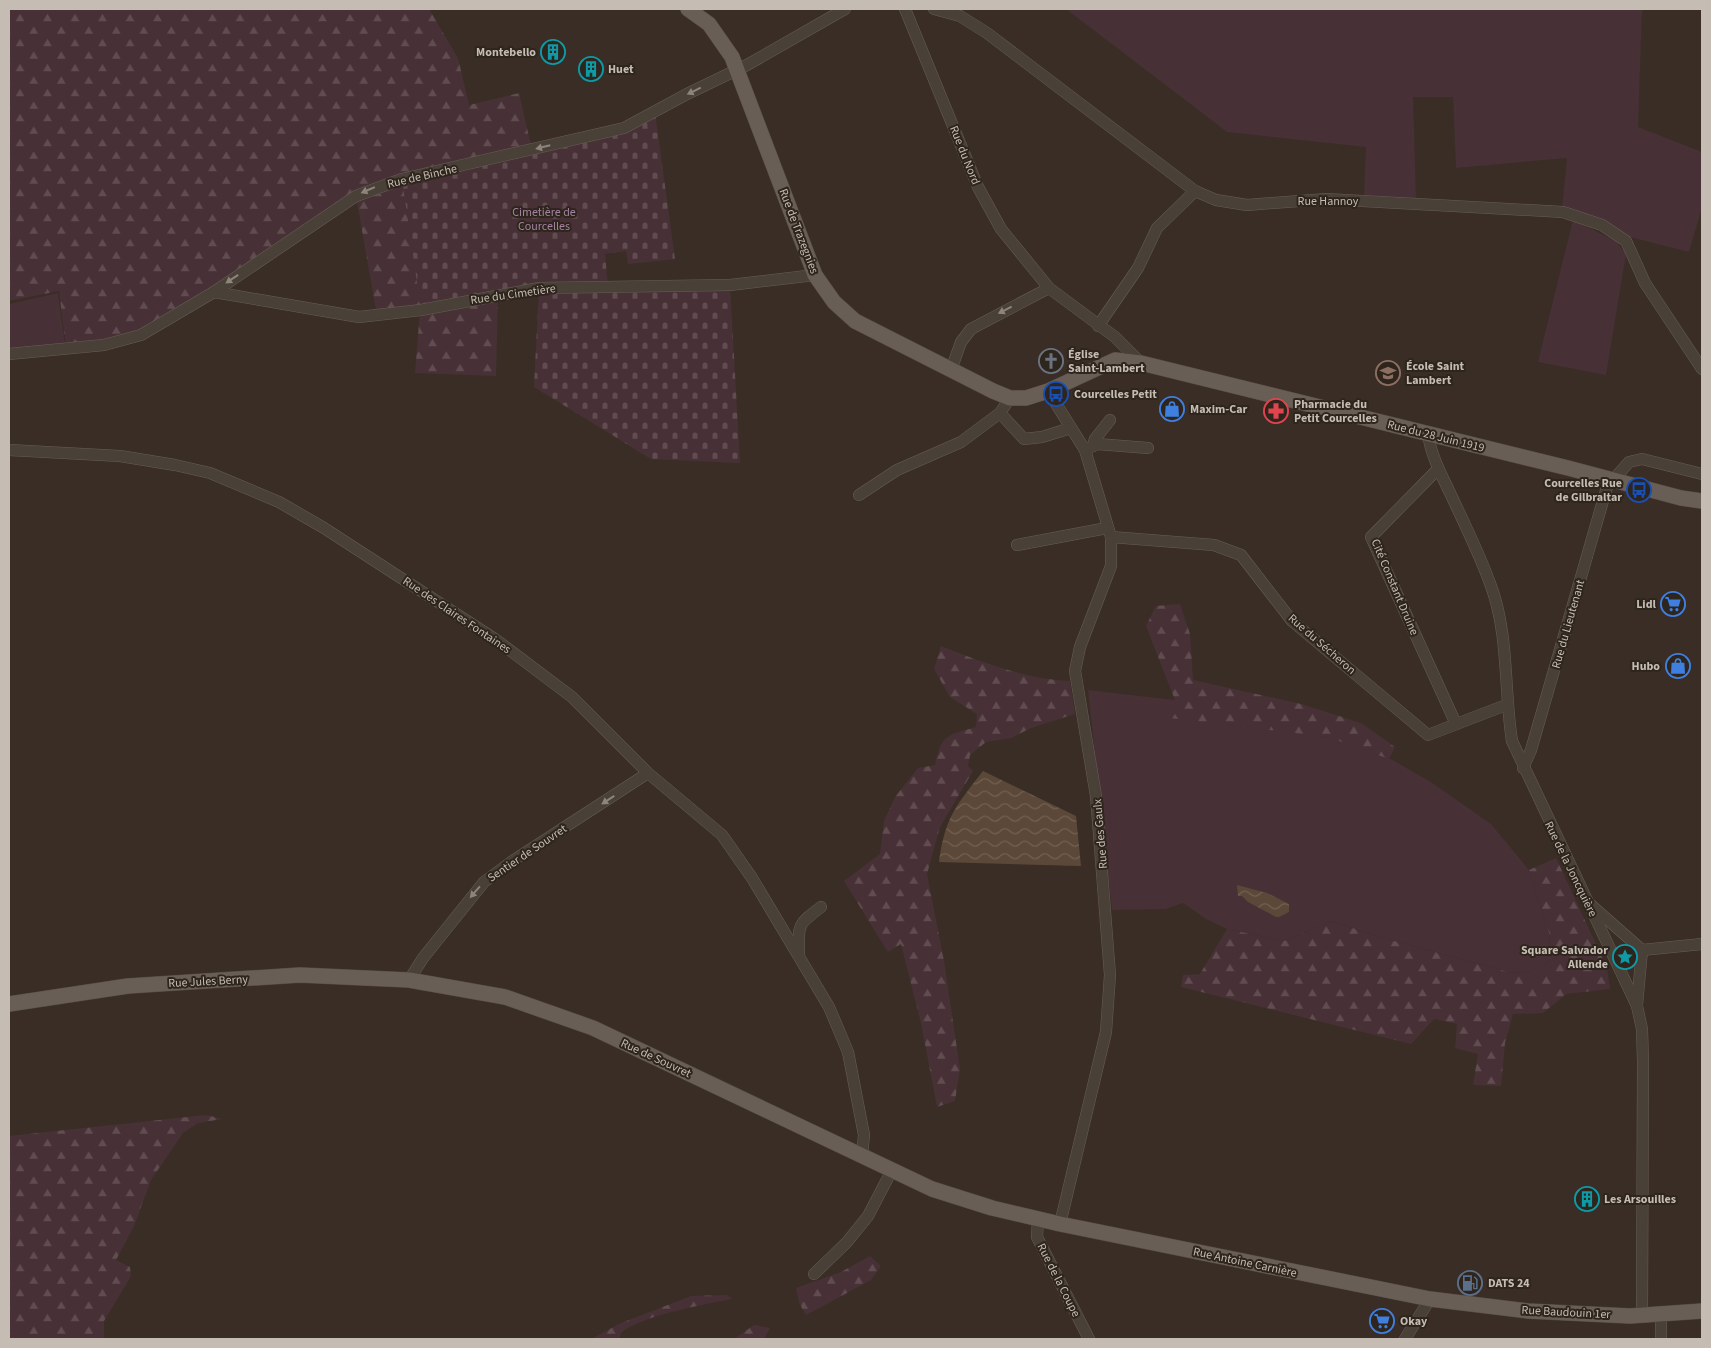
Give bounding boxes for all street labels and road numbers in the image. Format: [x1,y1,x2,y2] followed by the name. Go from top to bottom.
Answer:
[945,123,984,187] street label: Rue du Nord
[385,160,459,193] street label: Rue de Binche
[774,186,823,276] street label: Rue de Trazegnies
[1298,193,1359,210] street label: Rue Hannoy
[469,280,557,309] street label: Rue du Cimetière
[1385,416,1486,457] street label: Rue du 28 Juin 1919
[1367,536,1423,638] street label: Cité Constant Druine
[399,573,514,658] street label: Rue des Claires Fontaines
[1548,578,1589,671] street label: Rue du Lieutenant
[1284,610,1359,679] street label: Rue du Sécheron
[1089,798,1112,870] street label: Rue des Gaulx
[1540,819,1601,920] street label: Rue de la Joncquière
[484,821,570,886] street label: Sentier de Souvret
[168,971,249,992] street label: Rue Jules Berny
[618,1035,694,1082] street label: Rue de Souvret
[1033,1240,1084,1320] street label: Rue de la Coupe
[1191,1243,1298,1282] street label: Rue Antoine Carnière
[1521,1302,1612,1323] street label: Rue Baudouin 1er

